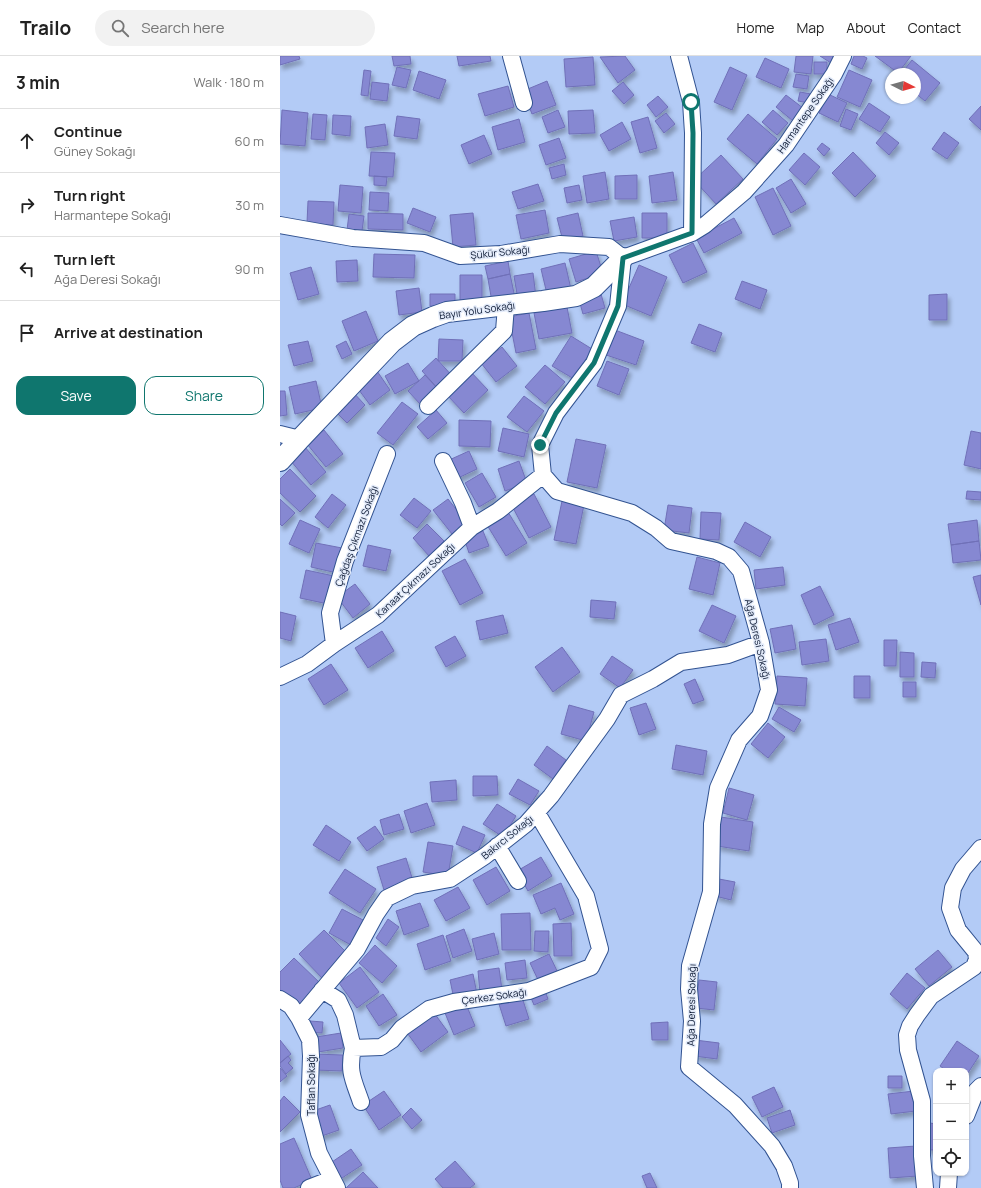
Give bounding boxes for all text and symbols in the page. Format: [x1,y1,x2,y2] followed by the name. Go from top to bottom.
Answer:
[95,10,375,46] search box
[20,15,71,41] text: Trailo
[109,17,131,39] icon: search
[141,17,225,38] text: Search here
[737,18,774,37] text: Home
[796,18,824,37] text: Map
[846,18,886,37] text: About
[908,18,961,37] text: Contact
[885,68,921,104] north arrow
[16,71,60,94] text: 3 min
[193,73,264,91] text: Walk · 180 m
[773,74,837,156] street label: Harmantepe Sokağı
[682,93,700,111] route start
[54,121,122,142] text: Continue
[16,130,38,152] icon: ahead
[234,132,264,150] text: 60 m
[54,142,136,160] text: Güney Sokağı
[54,185,125,206] text: Turn right
[16,194,38,216] icon: right
[235,196,264,214] text: 30 m
[54,206,171,224] text: Harmantepe Sokağı
[470,242,530,262] street label: Şükür Sokağı
[54,249,116,270] text: Turn left
[16,258,38,280] icon: left
[234,260,264,278] text: 90 m
[54,270,161,288] text: Ağa Deresi Sokağı
[438,298,516,322] street label: Bayır Yolu Sokağı
[16,322,38,344] icon: arrive
[54,322,203,343] text: Arrive at destination
[16,376,136,415] button: Save
[144,376,264,415] button: Share
[531,436,549,454] route end
[331,484,381,588] street label: Çağdaş Çıkmazı Sokağı
[372,540,458,620] street label: Kanaat Çıkmazı Sokağı
[742,597,774,681] street label: Ağa Deresi Sokağı
[478,812,536,862] street label: Bakırcı Sokağı
[683,964,699,1046] street label: Ağa Deresi Sokağı
[461,985,527,1007] street label: Çerkez Sokağı
[304,1054,318,1116] street label: Taflan Sokağı
[933,1068,969,1176] map controls
[933,1068,969,1104] button: +
[933,1104,969,1140] button: −
[933,1140,969,1176] button: locate

